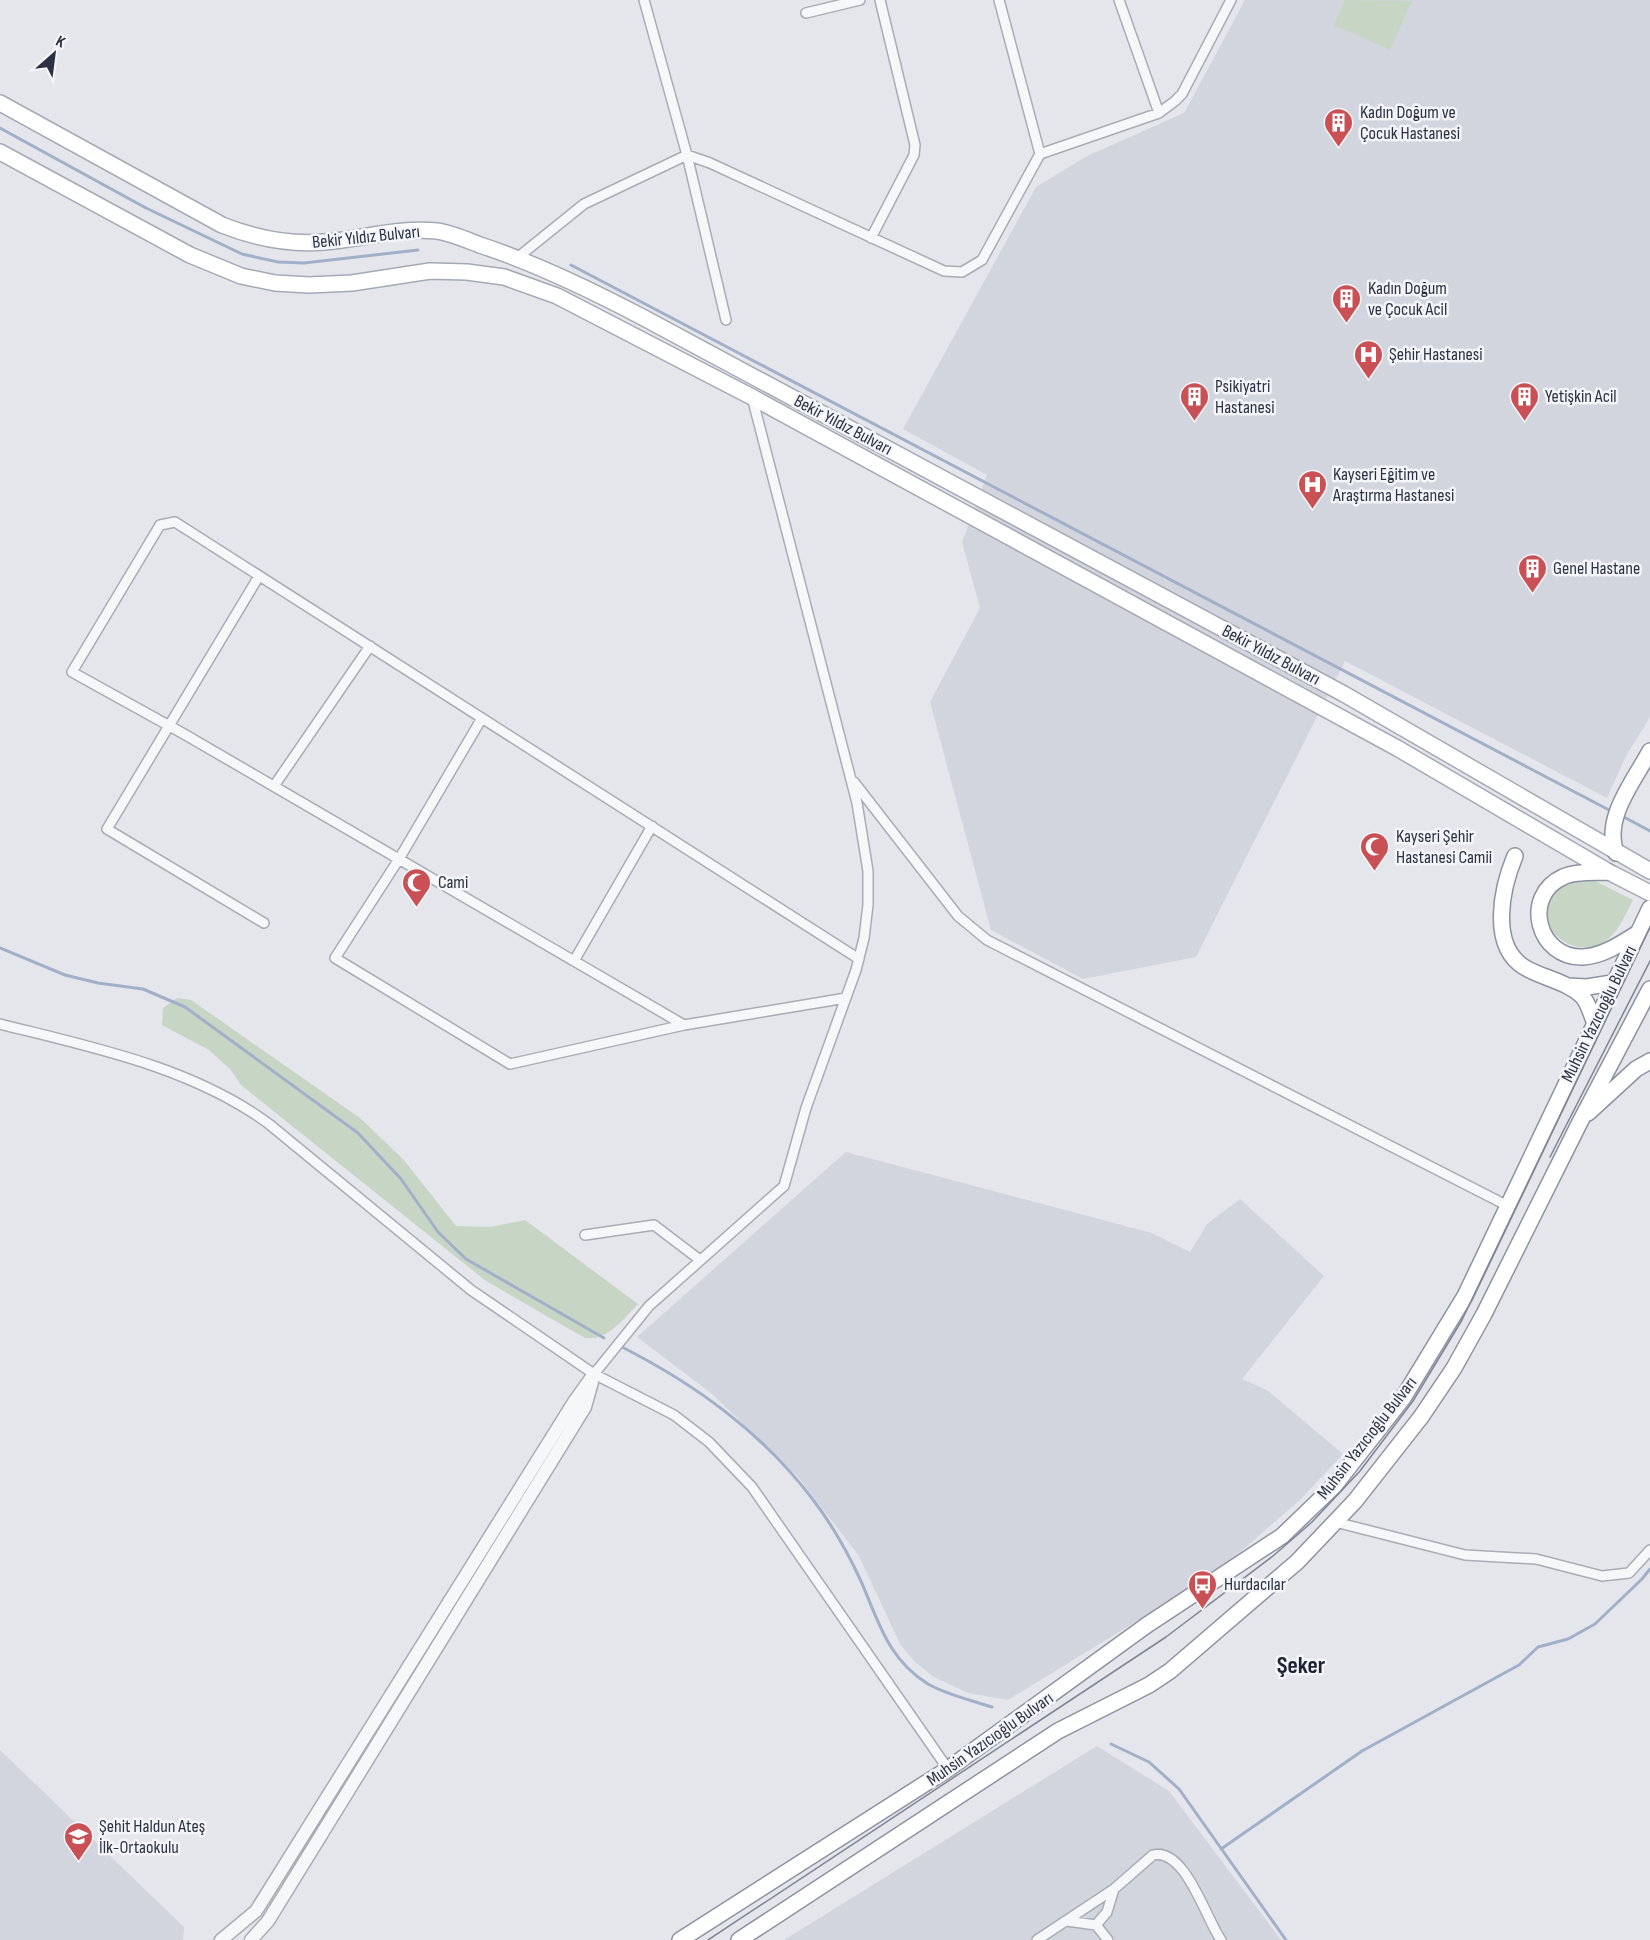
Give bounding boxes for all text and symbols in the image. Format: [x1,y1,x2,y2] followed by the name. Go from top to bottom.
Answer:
[24,24,84,84] north arrow
[52,32,68,52] text: K
[1360,102,1460,144] place label: Kadın Doğum ve Çocuk Hastanesi
[1323,106,1355,148] building icon: Kadın Doğum ve Çocuk Hastanesi
[311,221,421,253] street label: Bekir Yıldız Bulvarı
[1368,278,1447,320] place label: Kadın Doğum ve Çocuk Acil
[1331,282,1363,324] building icon: Kadın Doğum ve Çocuk Acil
[1352,338,1384,380] hospital icon: Şehir Hastanesi
[1389,344,1483,365] place label: Şehir Hastanesi
[1215,376,1275,418] place label: Psikiyatri Hastanesi
[1178,380,1210,422] building icon: Psikiyatri Hastanesi
[1508,380,1540,422] building icon: Yetişkin Acil
[1545,386,1617,407] place label: Yetişkin Acil
[790,390,896,460] street label: Bekir Yıldız Bulvarı
[1332,464,1454,506] place label: Kayseri Eğitim ve Araştırma Hastanesi
[1296,468,1328,510] hospital icon: Kayseri Eğitim ve Araştırma Hastanesi
[1516,552,1548,594] building icon: Genel Hastane
[1553,558,1640,579] place label: Genel Hastane
[1218,620,1324,690] street label: Bekir Yıldız Bulvarı
[1396,826,1492,868] place label: Kayseri Şehir Hastanesi Camii
[1359,830,1391,872] mosque icon: Kayseri Şehir Hastanesi Camii
[401,866,433,908] mosque icon: Cami
[438,872,468,893] place label: Cami
[1557,942,1641,1086] street label: Muhsin Yazıcıoğlu Bulvarı
[1313,1373,1421,1503] street label: Muhsin Yazıcıoğlu Bulvarı
[1187,1568,1219,1610] bus stop icon: Hurdacılar
[1224,1574,1286,1595] place label: Hurdacılar
[1277,1651,1326,1680] district label: Şeker
[923,1688,1057,1790] street label: Muhsin Yazıcıoğlu Bulvarı
[99,1816,205,1858] place label: Şehit Haldun Ateş İlk-Ortaokulu
[62,1820,94,1862] school or university icon: Şehit Haldun Ateş İlk-Ortaokulu

